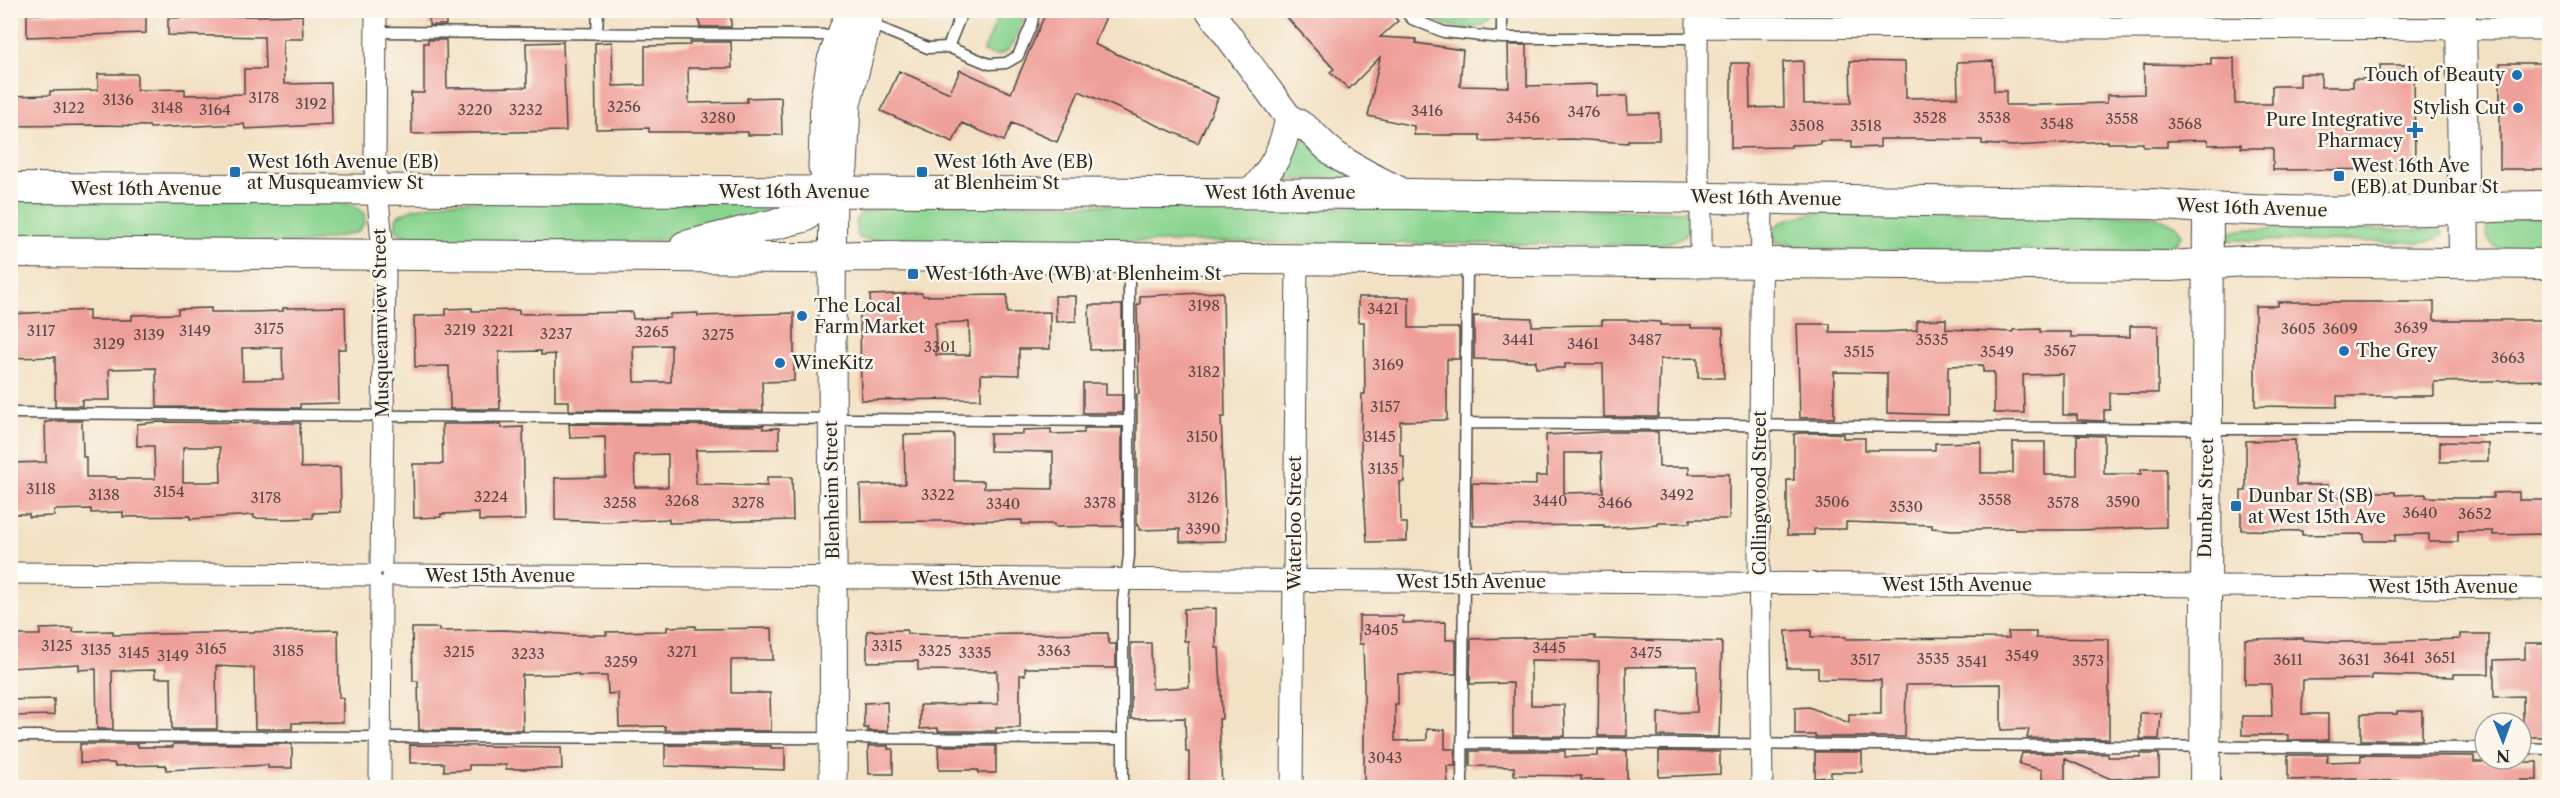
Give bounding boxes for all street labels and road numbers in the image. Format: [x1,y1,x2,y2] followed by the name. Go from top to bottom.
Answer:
[70,178,221,200] street label: West 16th Avenue
[718,181,869,203] street label: West 16th Avenue
[1204,182,1355,204] street label: West 16th Avenue
[1689,186,1842,210] street label: West 16th Avenue
[2175,194,2328,222] street label: West 16th Avenue
[368,227,394,418] street label: Musqueamview Street
[1749,410,1771,576] street label: Collingwood Street
[820,420,844,559] street label: Blenheim Street
[2194,437,2218,558] street label: Dunbar Street
[1284,455,1306,591] street label: Waterloo Street
[424,565,575,587] street label: West 15th Avenue
[910,568,1061,590] street label: West 15th Avenue
[1395,571,1546,593] street label: West 15th Avenue
[1881,574,2032,596] street label: West 15th Avenue
[2367,576,2518,598] street label: West 15th Avenue

